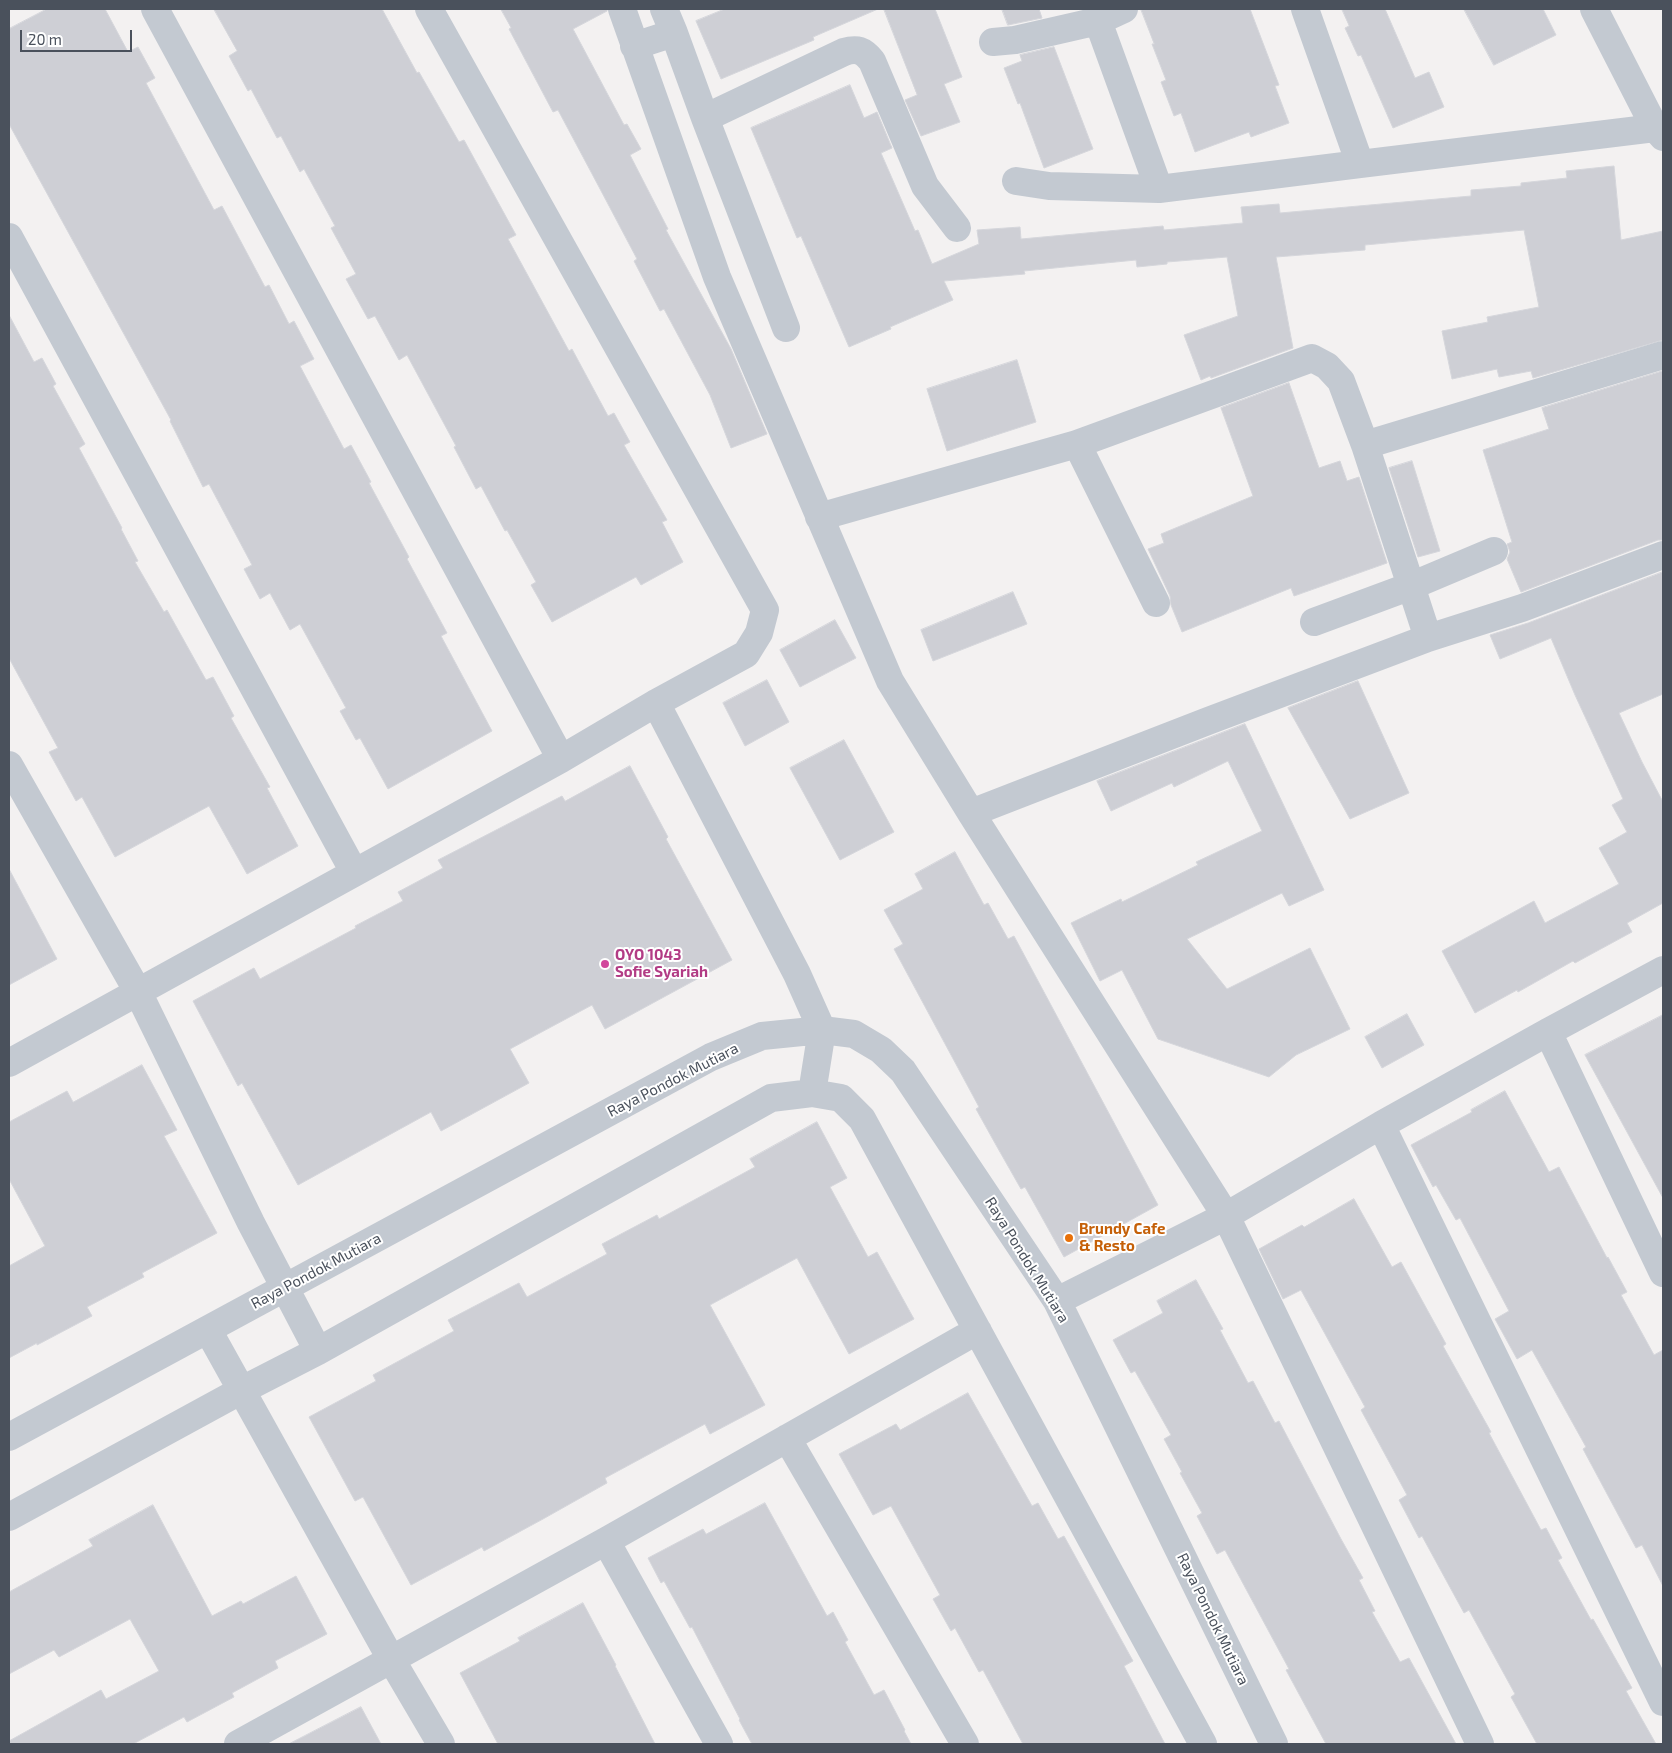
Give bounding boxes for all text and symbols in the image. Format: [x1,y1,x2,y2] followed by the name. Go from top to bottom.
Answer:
[22,20,135,52] scale bar
[28,30,62,48] text: 20 m
[615,946,708,981] place label: OYO 1043 Sofie Syariah
[599,958,611,970] marker: OYO 1043 Sofie Syariah
[604,1039,742,1121] street label: Raya Pondok Mutiara
[981,1194,1073,1326] street label: Raya Pondok Mutiara
[1079,1220,1165,1255] place label: Brundy Cafe & Resto
[248,1229,384,1313] street label: Raya Pondok Mutiara
[1063,1232,1075,1244] marker: Brundy Cafe & Resto
[1173,1550,1253,1688] street label: Raya Pondok Mutiara

